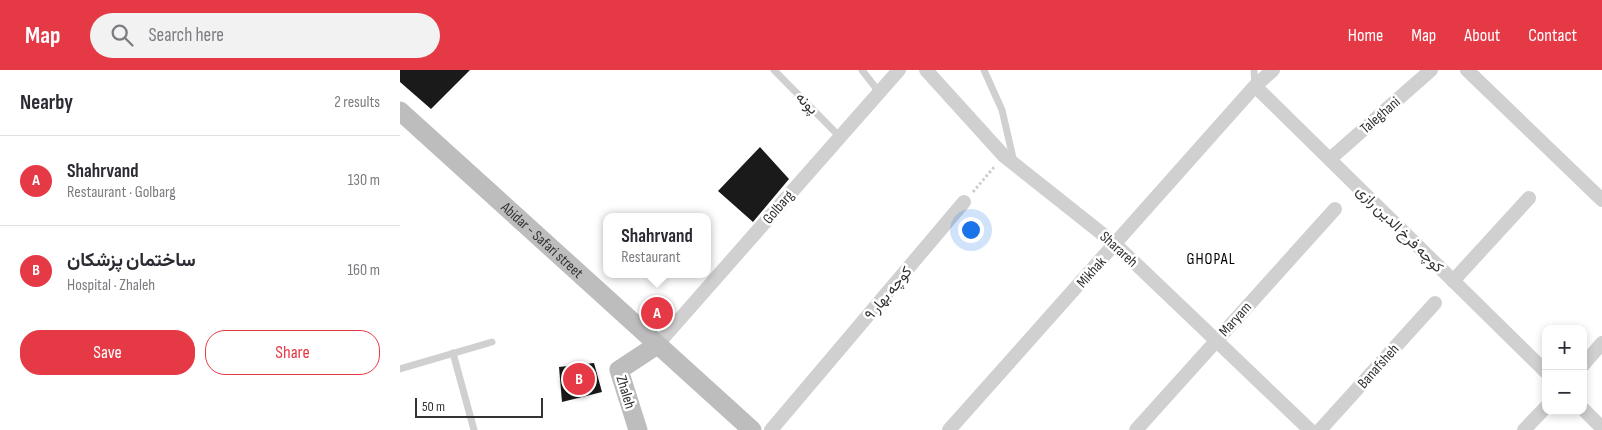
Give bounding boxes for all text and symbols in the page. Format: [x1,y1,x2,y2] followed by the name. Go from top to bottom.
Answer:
[90,13,440,58] search box
[25,21,60,50] text: Map
[108,21,136,49] icon: search
[148,24,224,47] text: Search here
[1348,25,1383,46] text: Home
[1411,25,1436,46] text: Map
[1464,25,1500,46] text: About
[1528,25,1577,46] text: Contact
[791,88,822,119] street label: پونه
[20,90,73,115] text: Nearby
[334,93,380,112] text: 2 results
[1356,93,1404,138] street label: Taleghani
[67,160,139,183] text: Shahrvand
[32,171,40,190] text: A
[348,171,380,190] text: 130 m
[1351,182,1448,278] street label: کوچه فرخ الدین رازی
[67,183,176,202] text: Restaurant · Golbarg
[759,187,798,228] street label: Golbarg
[496,197,587,283] street label: Abidar - Safari street
[603,213,711,278] popup
[958,217,984,243] your location
[621,225,693,248] text: Shahrvand
[1096,227,1142,271] street label: Sharareh
[621,248,681,267] text: Restaurant
[67,249,196,272] text: ساختمان پزشکان
[1186,250,1236,269] district label: GHOPAL
[1072,253,1110,292] street label: Mikhak
[32,261,40,280] text: B
[347,261,380,280] text: 160 m
[860,262,916,324] street label: کوچه بهار ۹
[67,276,155,295] text: Hospital · Zhaleh
[641,294,673,332] pin: A
[1215,298,1256,341] street label: Maryam
[1542,325,1587,415] map controls
[1542,325,1587,370] button: +
[20,330,195,375] button: Save
[205,330,380,375] button: Share
[1353,340,1403,392] street label: Banafsheh
[563,360,595,398] pin: B
[1542,370,1587,415] button: −
[612,373,640,411] street label: Zhaleh
[415,395,542,418] scale bar
[422,398,445,415] text: 50 m

